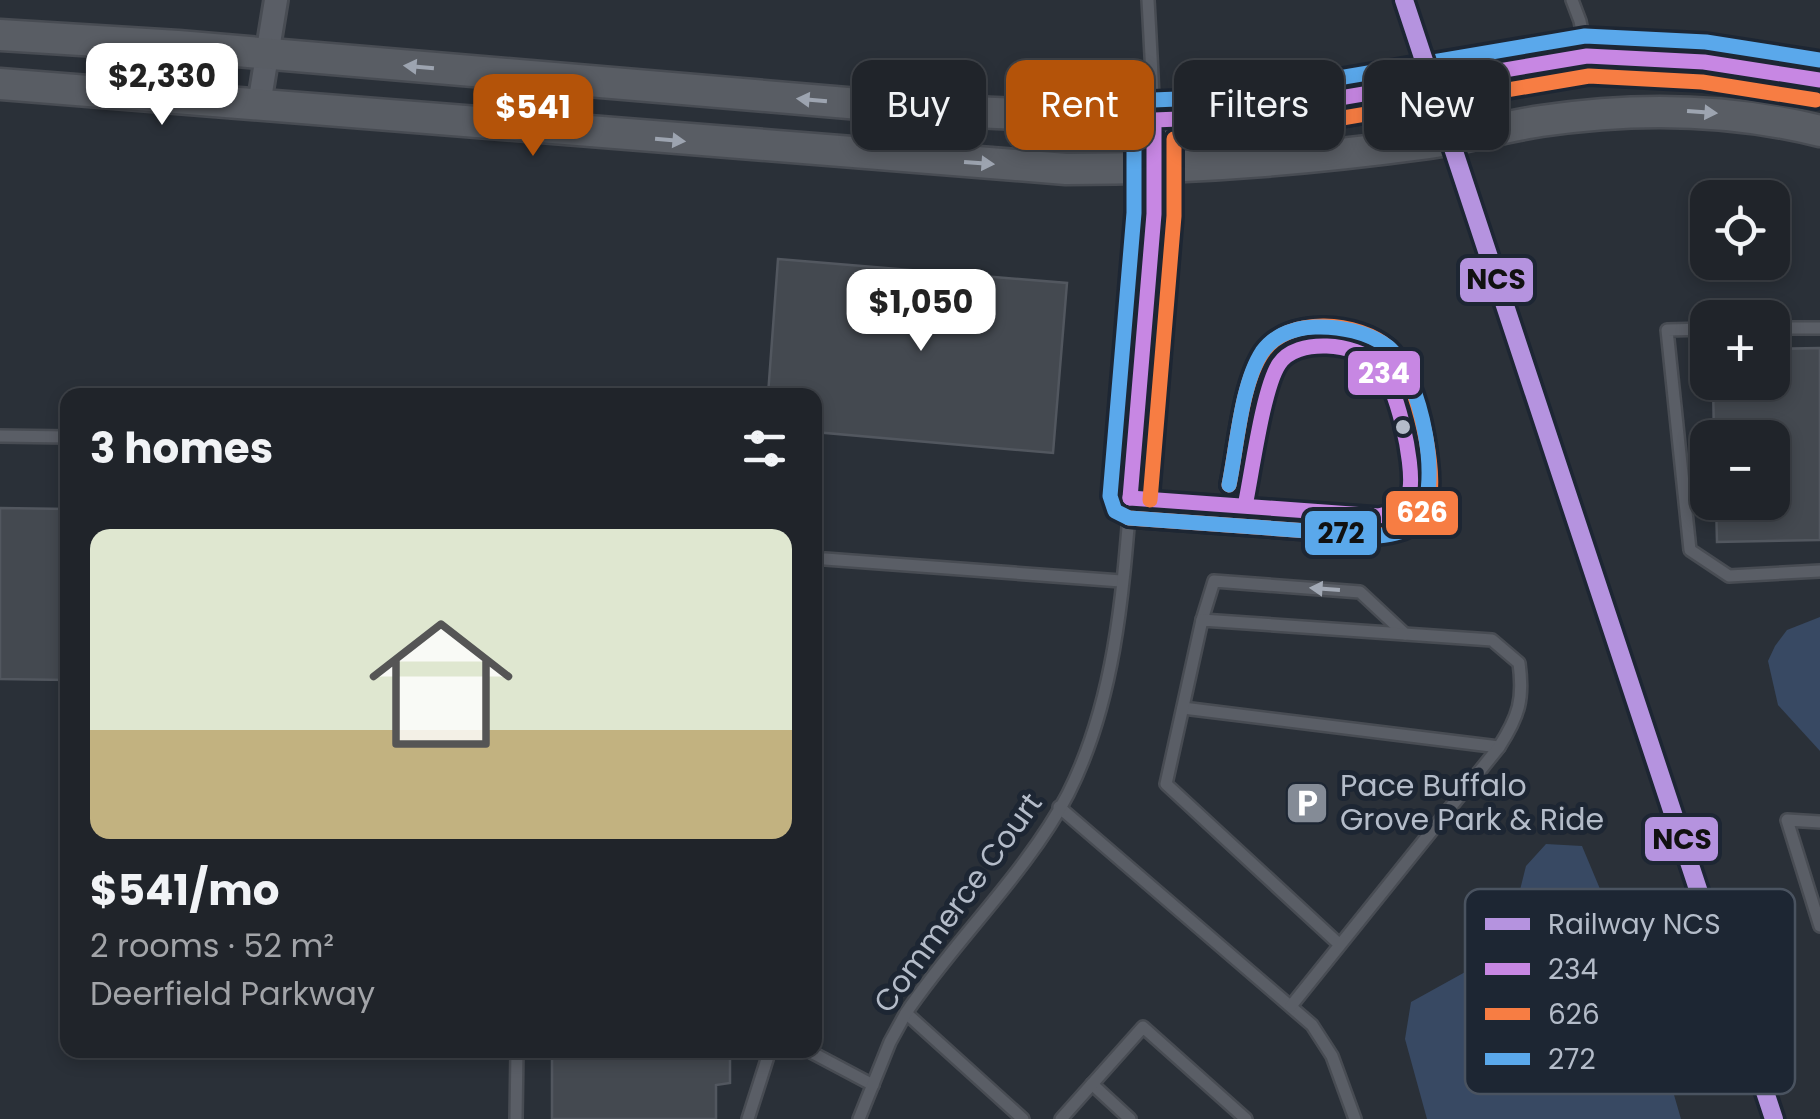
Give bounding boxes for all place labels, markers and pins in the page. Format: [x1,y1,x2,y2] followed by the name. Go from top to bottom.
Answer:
[81,43,243,128] pin: $2,330
[474,74,592,159] pin: $541
[840,269,1002,354] pin: $1,050
[1393,417,1413,437] unlabelled marker
[1340,764,1604,841] place label: Pace Buffalo Grove Park & Ride
[1284,780,1330,826] parking icon: Pace Buffalo Grove Park & Ride

